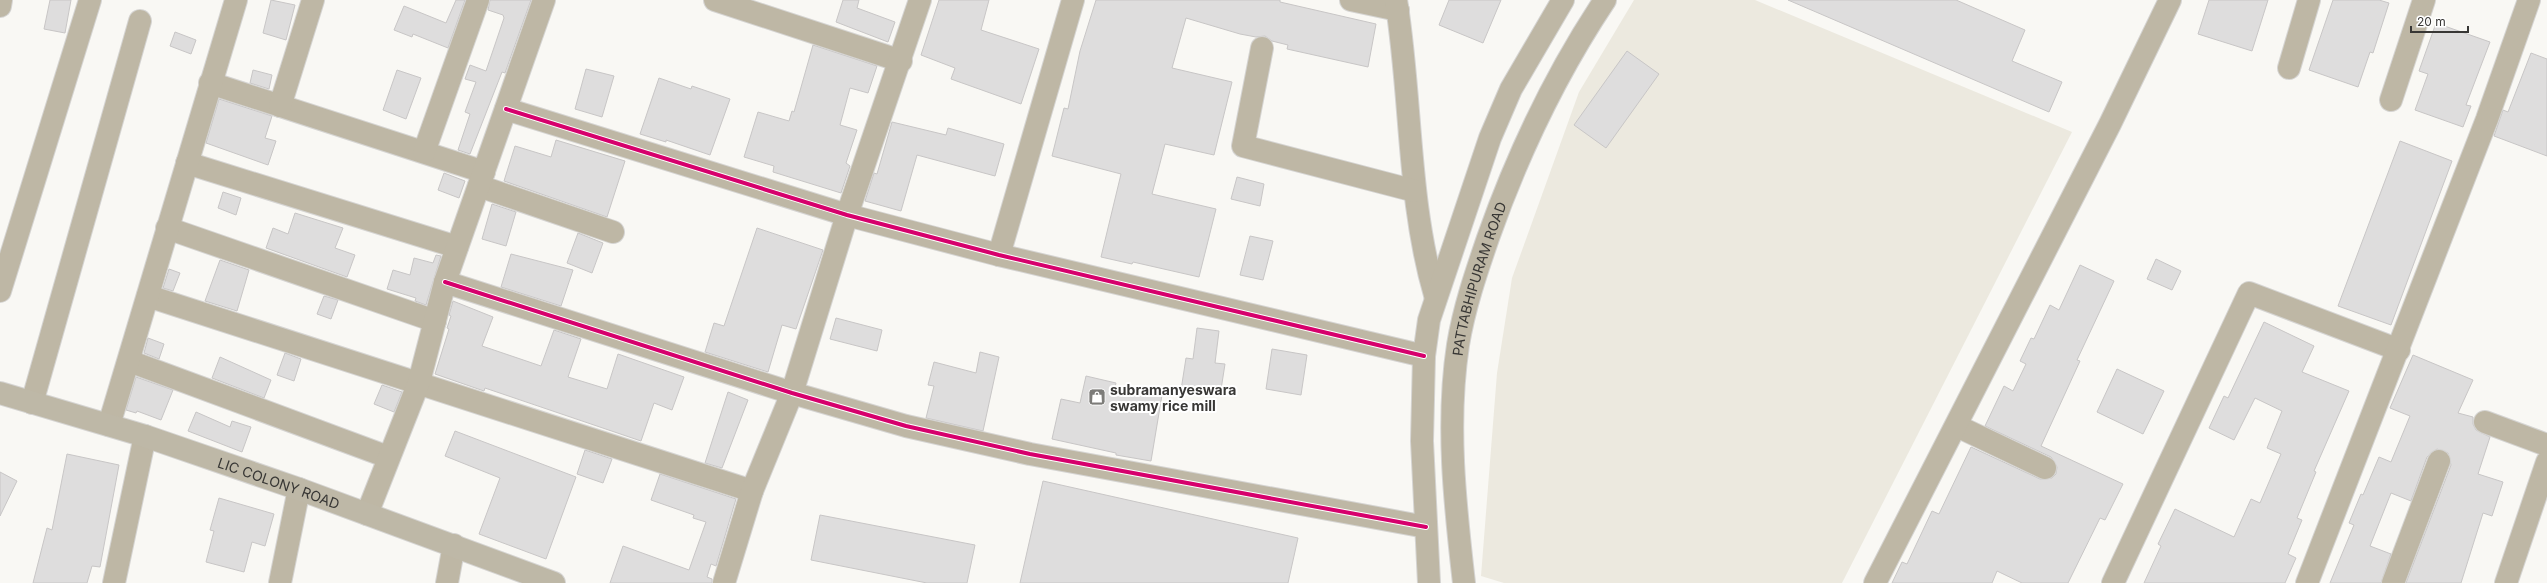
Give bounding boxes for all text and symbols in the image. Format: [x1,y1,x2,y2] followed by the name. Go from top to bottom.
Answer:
[2411,8,2468,34] scale bar
[2417,14,2446,29] text: 20 m
[1448,199,1509,357] street label: PATTABHIPURAM ROAD
[1110,381,1236,414] place label: subramanyeswara swamy rice mill
[1087,387,1107,407] shop icon: subramanyeswara swamy rice mill
[216,453,342,512] street label: LIC COLONY ROAD

